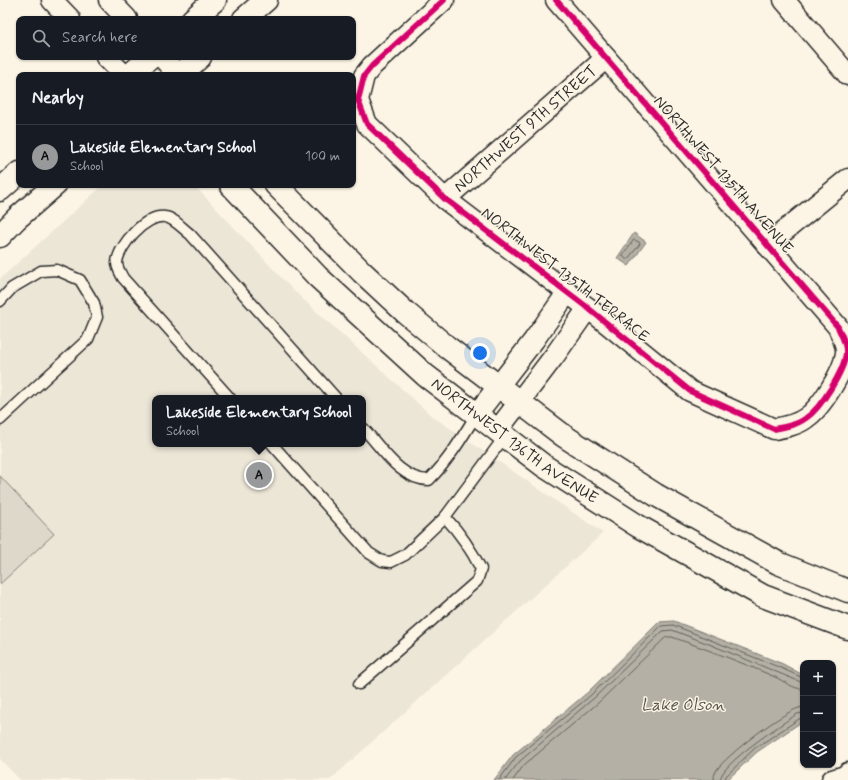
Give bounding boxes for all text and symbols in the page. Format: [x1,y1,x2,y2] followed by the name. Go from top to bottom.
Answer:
[16,16,356,60] search box
[30,27,52,49] icon: search
[62,28,138,48] text: Search here
[449,60,602,197] street label: NORTHWEST 9TH STREET
[32,87,84,109] text: Nearby
[648,91,798,259] street label: NORTHWEST 135TH AVENUE
[70,138,256,158] text: Lakeside Elementary School
[41,148,49,165] text: A
[305,148,340,165] text: 100 m
[70,158,104,175] text: School
[477,203,653,347] street label: NORTHWEST 135TH TERRACE
[470,343,490,363] your location
[427,373,602,508] street label: NORTHWEST 136TH AVENUE
[152,395,366,447] popup
[166,403,352,423] text: Lakeside Elementary School
[166,423,200,440] text: School
[246,460,272,490] pin: A
[800,660,836,768] map controls
[800,660,836,696] button: +
[641,694,726,716] water label: Lake Olson
[800,696,836,732] button: −
[800,732,836,768] button: layers

